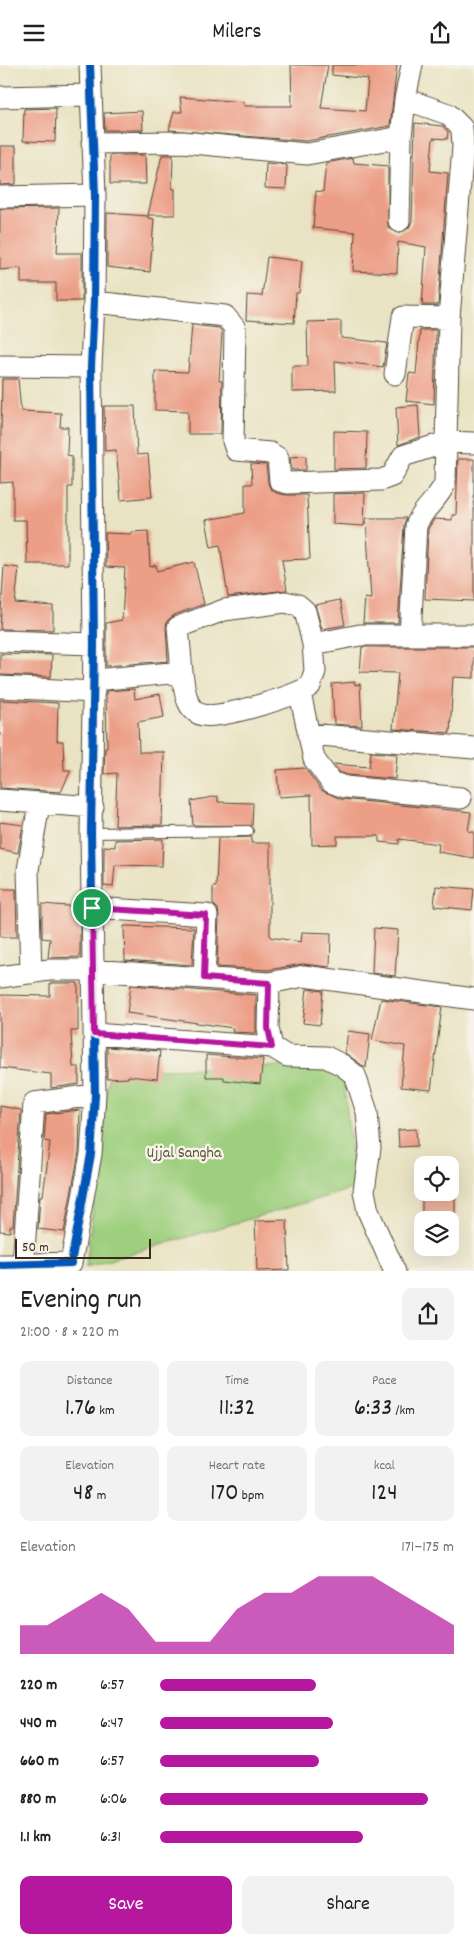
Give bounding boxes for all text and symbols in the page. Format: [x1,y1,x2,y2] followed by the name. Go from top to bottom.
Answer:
[212,17,262,48] text: Milers
[20,19,48,47] icon: menu
[426,19,454,47] icon: share
[71,887,113,929] pin
[78,894,106,922] icon: arrive
[147,1142,222,1165] park label: Ujjal Sangha
[414,1156,459,1256] map controls
[414,1156,459,1201] button: locate
[414,1211,459,1256] button: layers
[15,1237,151,1260] scale bar
[22,1238,49,1258] text: 50 m
[20,1282,142,1322] text: Evening run
[402,1288,454,1340] button: share
[20,1321,119,1344] text: 21:00 · 8 × 220 m
[67,1371,113,1391] text: Distance
[225,1371,249,1391] text: Time
[372,1371,397,1391] text: Pace
[65,1391,96,1427] text: 1.76
[218,1391,256,1427] text: 11:32
[354,1391,392,1427] text: 6:33
[96,1401,115,1421] text: km
[392,1401,415,1421] text: /km
[65,1456,114,1476] text: Elevation
[209,1456,265,1476] text: Heart rate
[374,1456,395,1476] text: kcal
[73,1476,93,1512] text: 48
[210,1476,239,1512] text: 170
[371,1476,398,1512] text: 124
[93,1486,106,1506] text: m
[239,1486,264,1506] text: bpm
[20,1536,76,1559] text: Elevation
[401,1536,454,1559] text: 171–175 m
[20,1674,57,1697] text: 220 m
[100,1674,124,1697] text: 6:57
[20,1712,57,1735] text: 440 m
[100,1712,123,1735] text: 6:47
[20,1750,59,1773] text: 660 m
[100,1750,124,1773] text: 6:57
[20,1788,56,1811] text: 880 m
[100,1788,127,1811] text: 6:06
[20,1826,51,1849] text: 1.1 km
[100,1826,121,1849] text: 6:31
[20,1876,232,1934] button: Save
[242,1876,454,1934] button: Share

